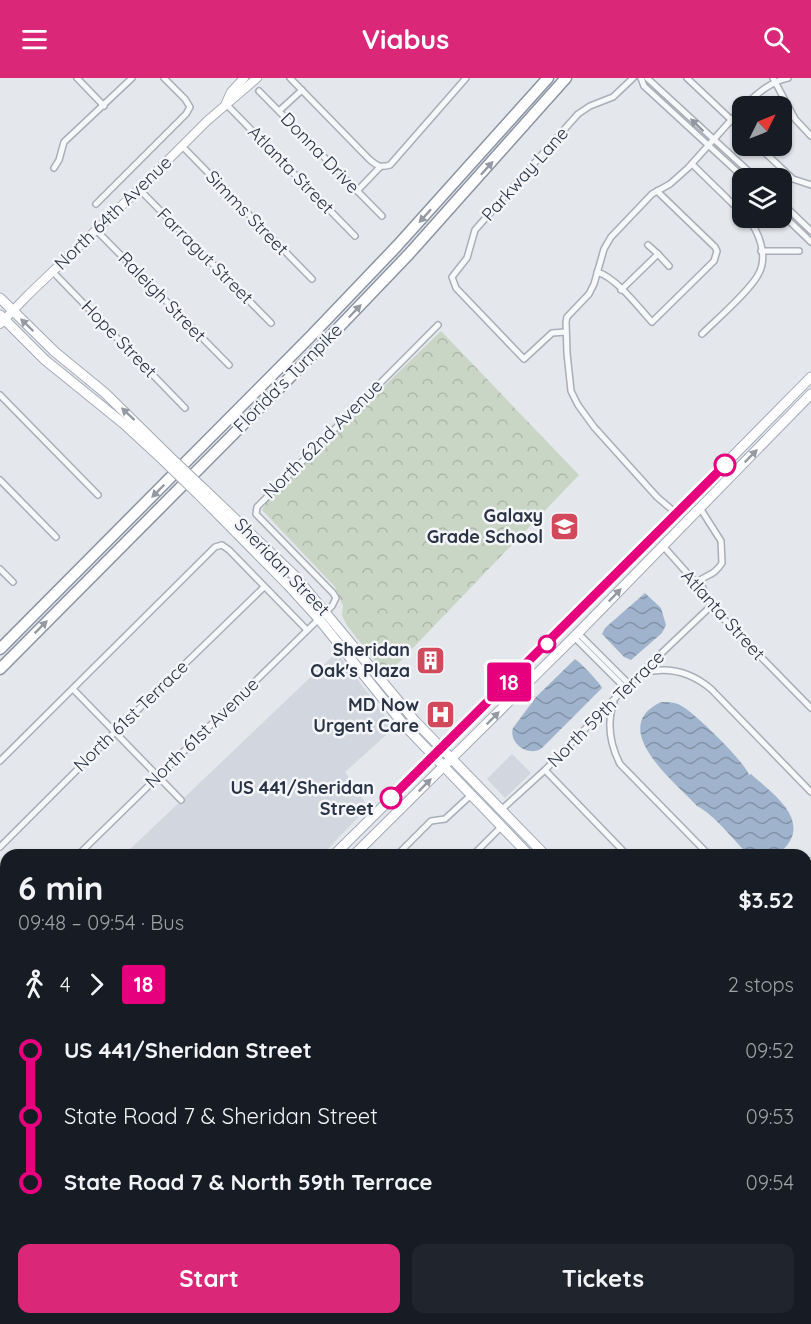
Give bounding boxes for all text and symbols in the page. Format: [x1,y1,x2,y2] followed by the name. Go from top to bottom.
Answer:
[362,22,449,56] text: Viabus
[18,23,51,56] icon: menu
[760,23,793,56] icon: search
[732,96,792,156] north arrow
[732,96,792,228] map controls
[276,107,365,198] street label: Donna Drive
[690,118,705,132] one-way arrow
[243,121,339,219] street label: Atlanta Street
[476,122,573,226] street label: Parkway Lane
[49,151,176,275] street label: North 64th Avenue
[480,160,494,175] one-way arrow
[201,165,294,260] street label: Simms Street
[732,168,792,228] button: layers
[152,203,258,309] street label: Farragut Street
[418,208,432,223] one-way arrow
[114,247,211,347] street label: Raleigh Street
[77,295,162,382] street label: Hope Street
[347,304,361,318] one-way arrow
[228,318,347,437] street label: Florida's Turnpike
[20,319,34,333] one-way arrow
[258,374,387,503] street label: North 62nd Avenue
[121,408,135,422] one-way arrow
[744,448,758,463] one-way arrow
[714,454,736,476] unlabelled marker
[151,484,165,498] one-way arrow
[427,504,543,548] place label: Galaxy Grade School
[548,510,580,542] school or university icon: Galaxy Grade School
[230,513,335,621] street label: Sheridan Street
[677,565,770,665] street label: Atlanta Street
[607,589,621,603] one-way arrow
[34,621,48,635] one-way arrow
[538,635,556,653] unlabelled marker
[310,638,410,682] place label: Sheridan Oak's Plaza
[415,644,447,676] building icon: Sheridan Oak's Plaza
[542,645,669,772] street label: North 59th Terrace
[68,655,193,776] street label: North 61st Terrace
[482,662,536,702] line badge: 18
[499,669,519,695] text: 18
[140,672,263,793] street label: North 61st Avenue
[313,693,419,737] place label: MD Now Urgent Care
[424,699,456,731] hospital icon: MD Now Urgent Care
[486,711,500,725] one-way arrow
[231,776,374,820] place label: US 441/Sheridan Street
[418,778,432,792] one-way arrow
[380,787,402,809] marker: US 441/Sheridan Street
[18,867,103,908] text: 6 min
[738,886,794,914] text: $3.52
[18,910,184,935] text: 09:48 – 09:54 · Bus
[18,968,51,1001] icon: walk
[80,968,113,1001] icon: forward
[134,971,153,997] text: 18
[60,972,71,997] text: 4
[728,972,794,997] text: 2 stops
[64,1036,312,1064] text: US 441/Sheridan Street
[745,1038,794,1063] text: 09:52
[64,1102,378,1130] text: State Road 7 & Sheridan Street
[746,1104,794,1129] text: 09:53
[64,1168,432,1196] text: State Road 7 & North 59th Terrace
[746,1170,794,1195] text: 09:54
[18,1244,400,1313] button: Start
[412,1244,794,1313] button: Tickets

